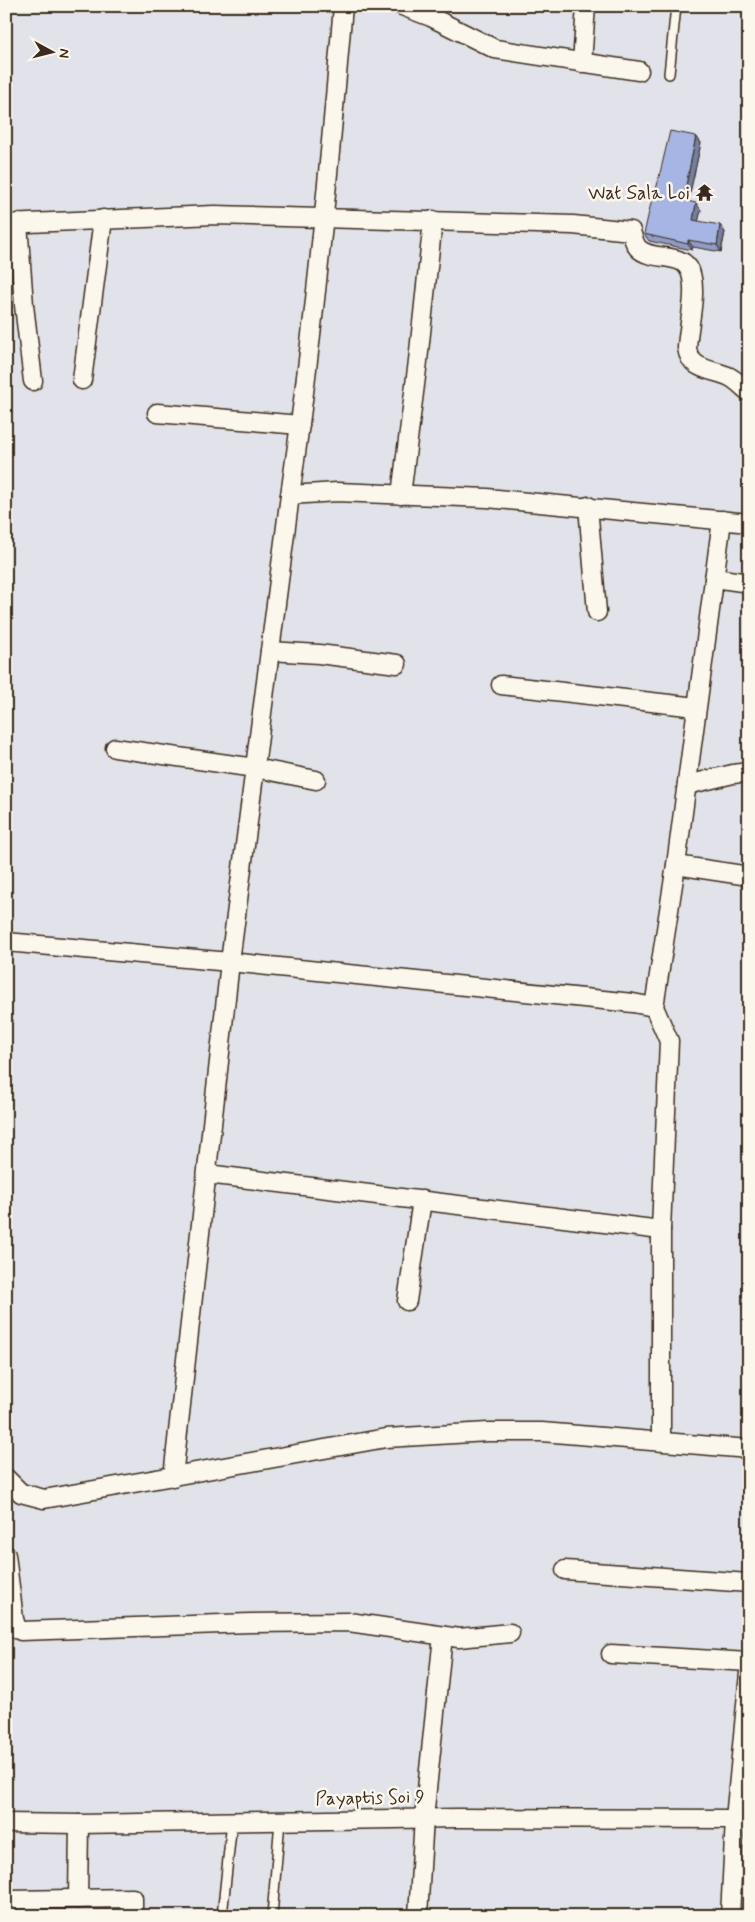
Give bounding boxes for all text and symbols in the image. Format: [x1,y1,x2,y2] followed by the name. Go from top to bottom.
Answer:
[28,28,78,78] north arrow
[54,48,73,59] text: N
[588,181,690,206] place label: Wat Sala Loi
[694,183,714,203] temple icon: Wat Sala Loi
[315,1785,425,1811] street label: Payaptis Soi 9

